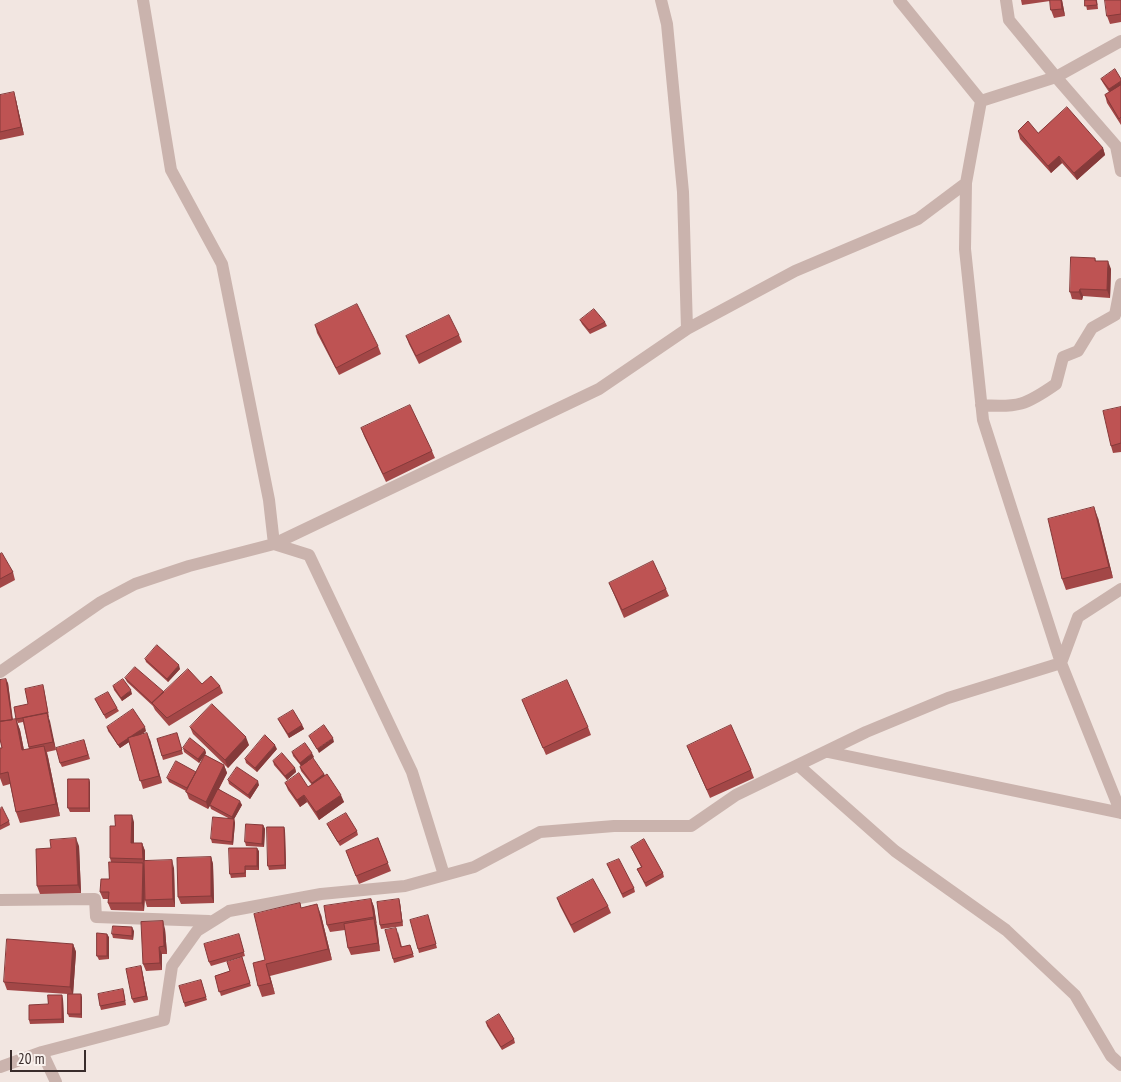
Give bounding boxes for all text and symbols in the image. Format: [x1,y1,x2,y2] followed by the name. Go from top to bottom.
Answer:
[12,1040,89,1072] scale bar
[18,1049,44,1068] text: 20 m

